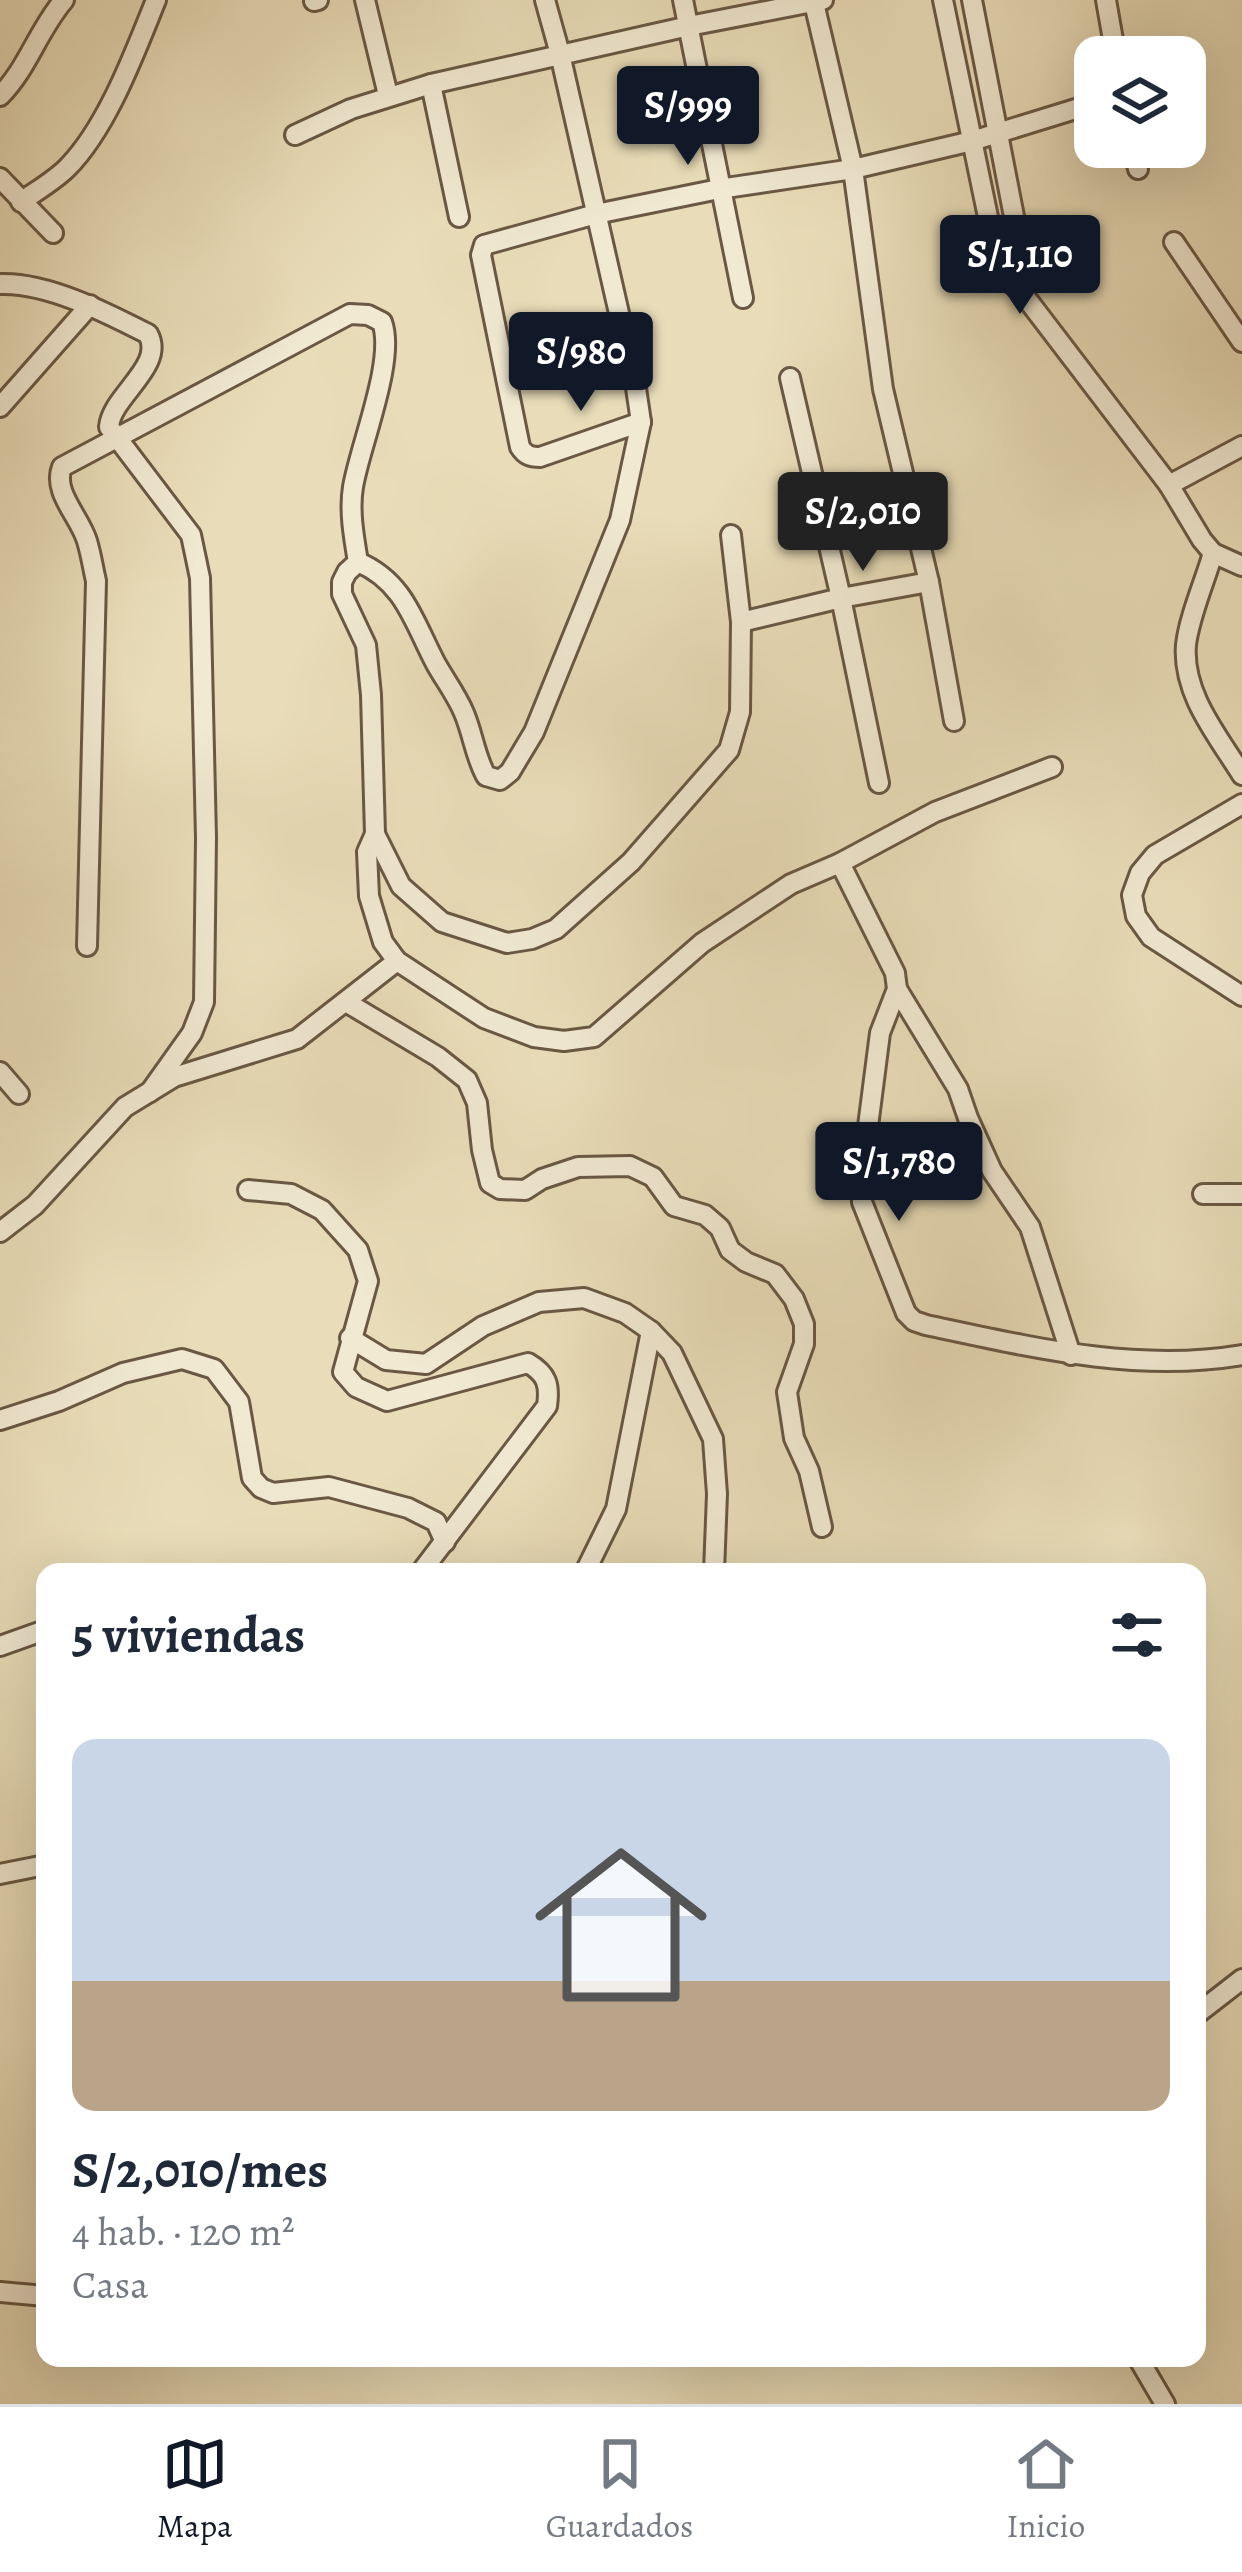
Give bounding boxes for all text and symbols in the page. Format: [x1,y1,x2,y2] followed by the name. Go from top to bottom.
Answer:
[1074,36,1206,168] map controls
[1074,36,1206,168] button: layers
[604,66,772,168] pin: S/999
[644,78,732,131] text: S/999
[909,215,1131,317] pin: S/1,110
[967,227,1073,280] text: S/1,110
[497,312,665,414] pin: S/980
[536,324,626,377] text: S/980
[752,472,974,574] pin: S/2,010
[805,484,921,537] text: S/2,010
[788,1122,1010,1224] pin: S/1,780
[842,1134,956,1187] text: S/1,780
[72,1600,305,1670] text: 5 viviendas
[1104,1602,1170,1668] icon: filters
[513,1817,729,2033] icon: home
[72,2135,328,2205] text: S/2,010/mes
[72,2205,295,2258] text: 4 hab. · 120 m²
[72,2258,148,2311] text: Casa
[157,2431,232,2548] tab: Mapa
[546,2431,693,2548] tab: Guardados
[1007,2431,1085,2548] tab: Inicio

